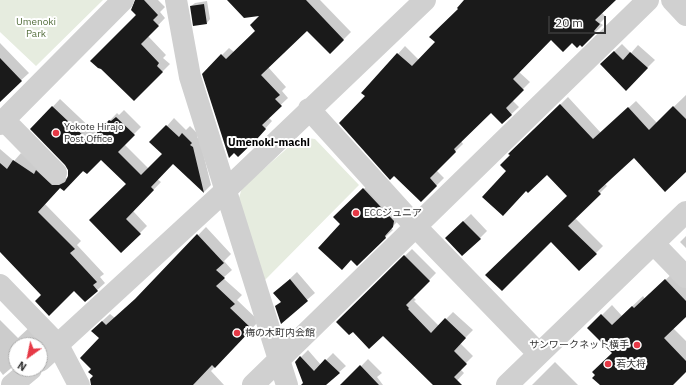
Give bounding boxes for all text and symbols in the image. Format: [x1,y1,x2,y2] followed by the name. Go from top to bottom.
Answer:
[550,8,608,34] scale bar
[555,15,583,30] text: 20 m
[16,16,56,40] park label: Umenoki Park
[64,121,124,144] place label: Yokote Hirajo Post Office
[51,128,61,138] marker: Yokote Hirajo Post Office
[228,136,310,150] district label: Umenoki-machi
[364,207,422,219] place label: ECCジュニア
[351,208,361,218] marker: ECCジュニア
[245,327,315,339] place label: 梅の木町内会館
[232,328,242,338] marker: 梅の木町内会館
[8,337,48,377] north arrow
[529,339,629,351] place label: サンワークネット横手
[632,340,642,350] marker: サンワークネット横手
[15,358,29,374] text: N
[616,358,646,370] place label: 若大将
[603,359,613,369] marker: 若大将

